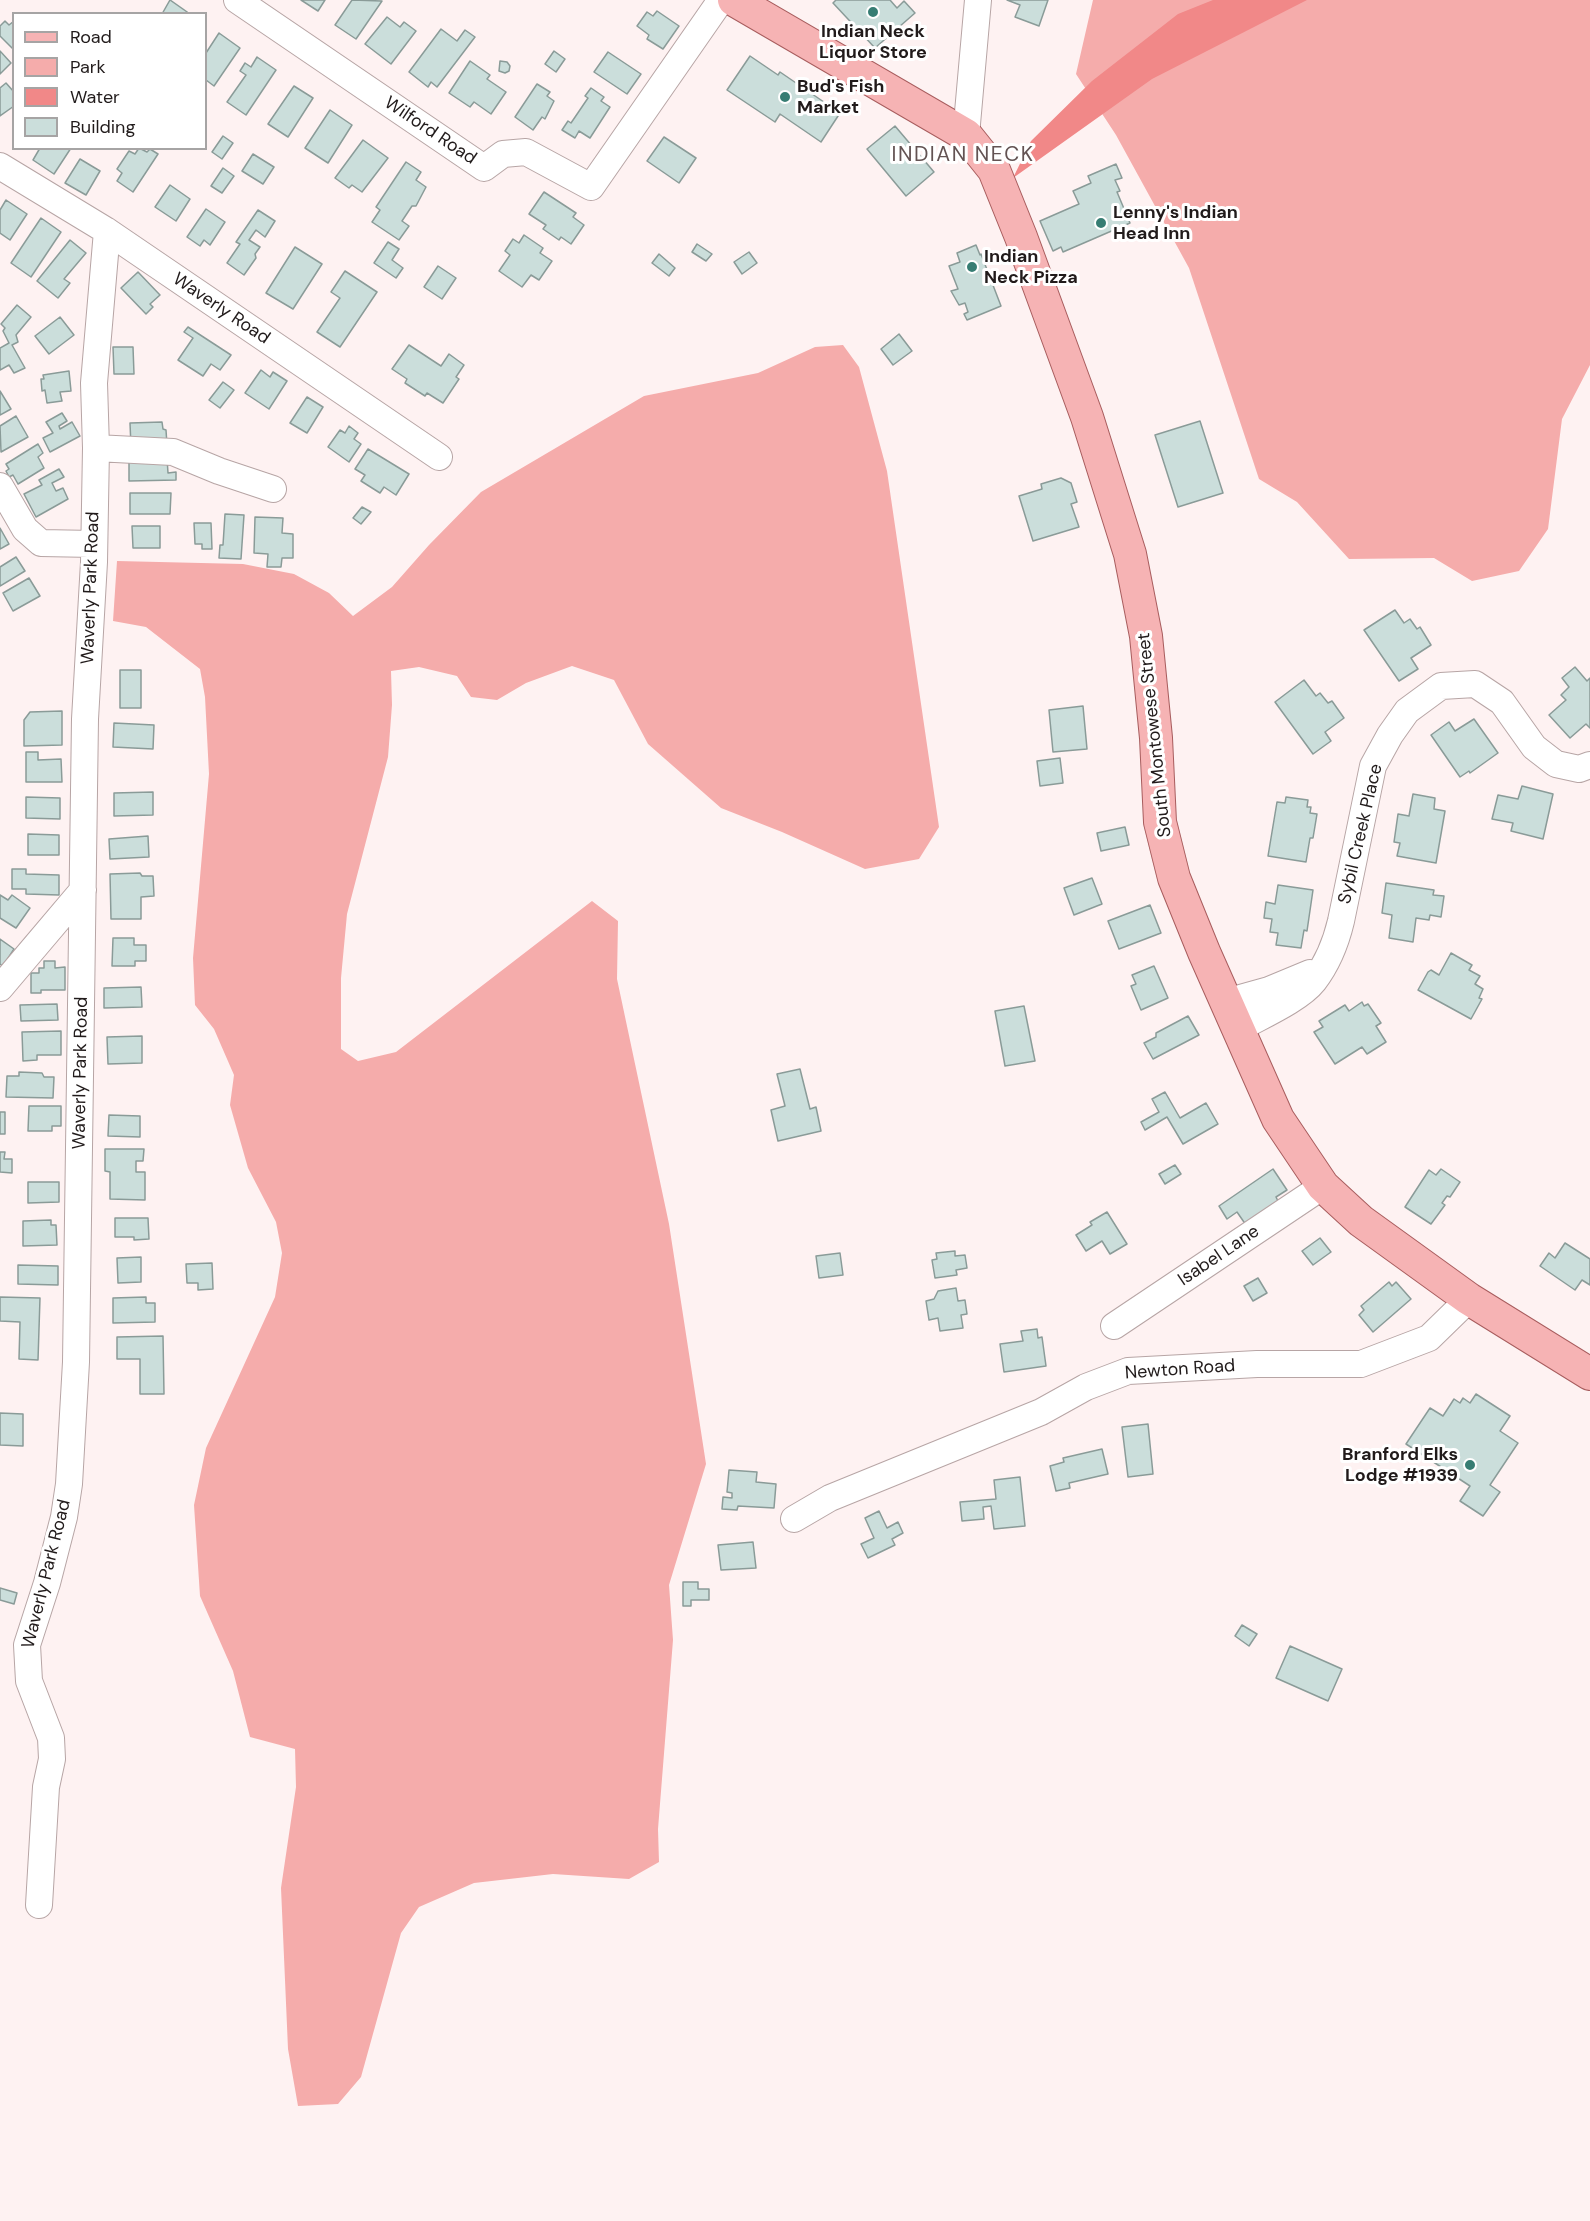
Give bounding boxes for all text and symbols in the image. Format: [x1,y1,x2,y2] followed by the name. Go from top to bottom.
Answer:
[866,5,880,19] marker: Indian Neck Liquor Store
[12,12,207,150] legend
[819,21,927,63] place label: Indian Neck Liquor Store
[70,25,112,49] text: Road
[70,55,106,79] text: Park
[797,76,884,118] place label: Bud's Fish Market
[70,85,120,109] text: Water
[778,90,792,104] marker: Bud's Fish Market
[380,92,480,170] street label: Wilford Road
[70,115,135,139] text: Building
[891,142,1035,168] district label: INDIAN NECK
[1113,202,1238,244] place label: Lenny's Indian Head Inn
[1094,216,1108,230] marker: Lenny's Indian Head Inn
[984,246,1078,288] place label: Indian Neck Pizza
[965,260,979,274] marker: Indian Neck Pizza
[168,269,274,349] street label: Waverly Road
[78,511,104,665] street label: Waverly Park Road
[1134,632,1176,838] street label: South Montowese Street
[1334,762,1388,906] street label: Sybil Creek Place
[69,996,93,1150] street label: Waverly Park Road
[1174,1221,1264,1291] street label: Isabel Lane
[1124,1355,1236,1385] street label: Newton Road
[1342,1444,1458,1486] place label: Branford Elks Lodge #1939
[1463,1458,1477,1472] marker: Branford Elks Lodge #1939
[18,1497,76,1651] street label: Waverly Park Road

